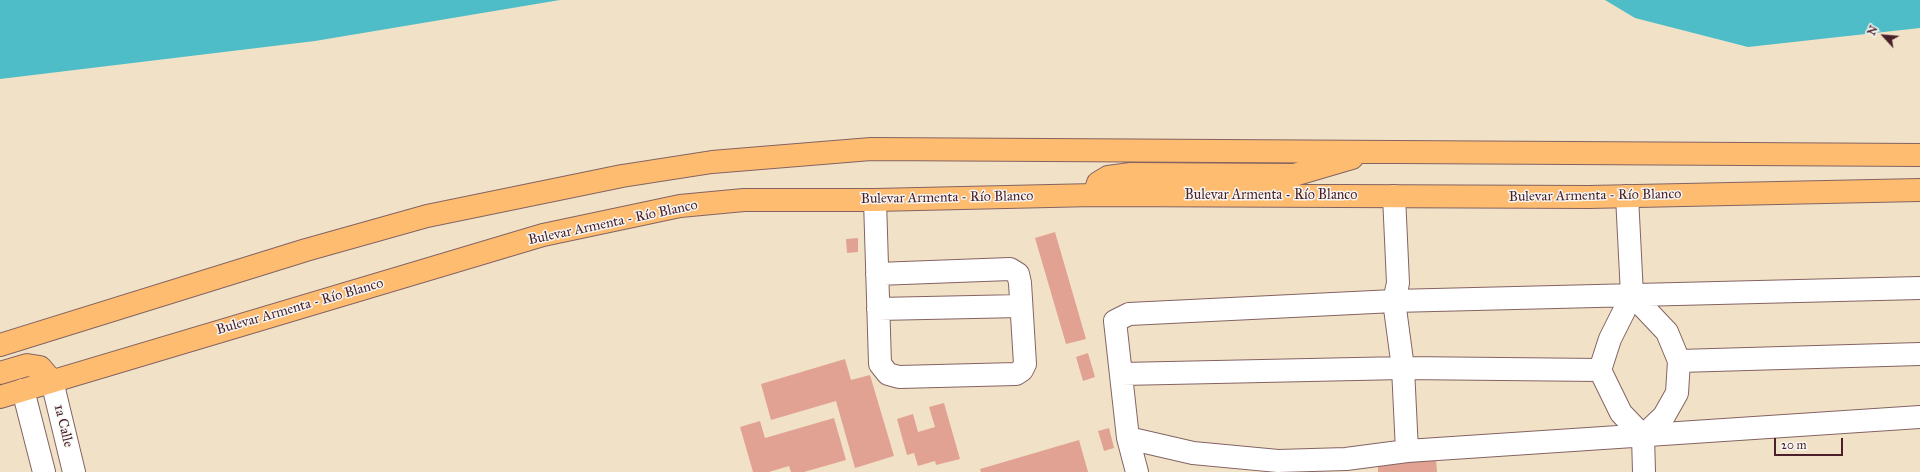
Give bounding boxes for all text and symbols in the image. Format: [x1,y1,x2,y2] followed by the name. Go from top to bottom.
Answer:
[1864,16,1904,56] north arrow
[1865,23,1881,38] text: N
[1508,186,1682,206] street label: Bulevar Armenta - Río Blanco
[860,188,1034,208] street label: Bulevar Armenta - Río Blanco
[1185,188,1357,204] street label: Bulevar Armenta - Río Blanco
[527,197,699,249] street label: Bulevar Armenta - Río Blanco
[215,275,385,339] street label: Bulevar Armenta - Río Blanco
[50,403,76,449] street label: 1a Calle
[1776,430,1845,456] scale bar
[1781,438,1807,452] text: 20 m

